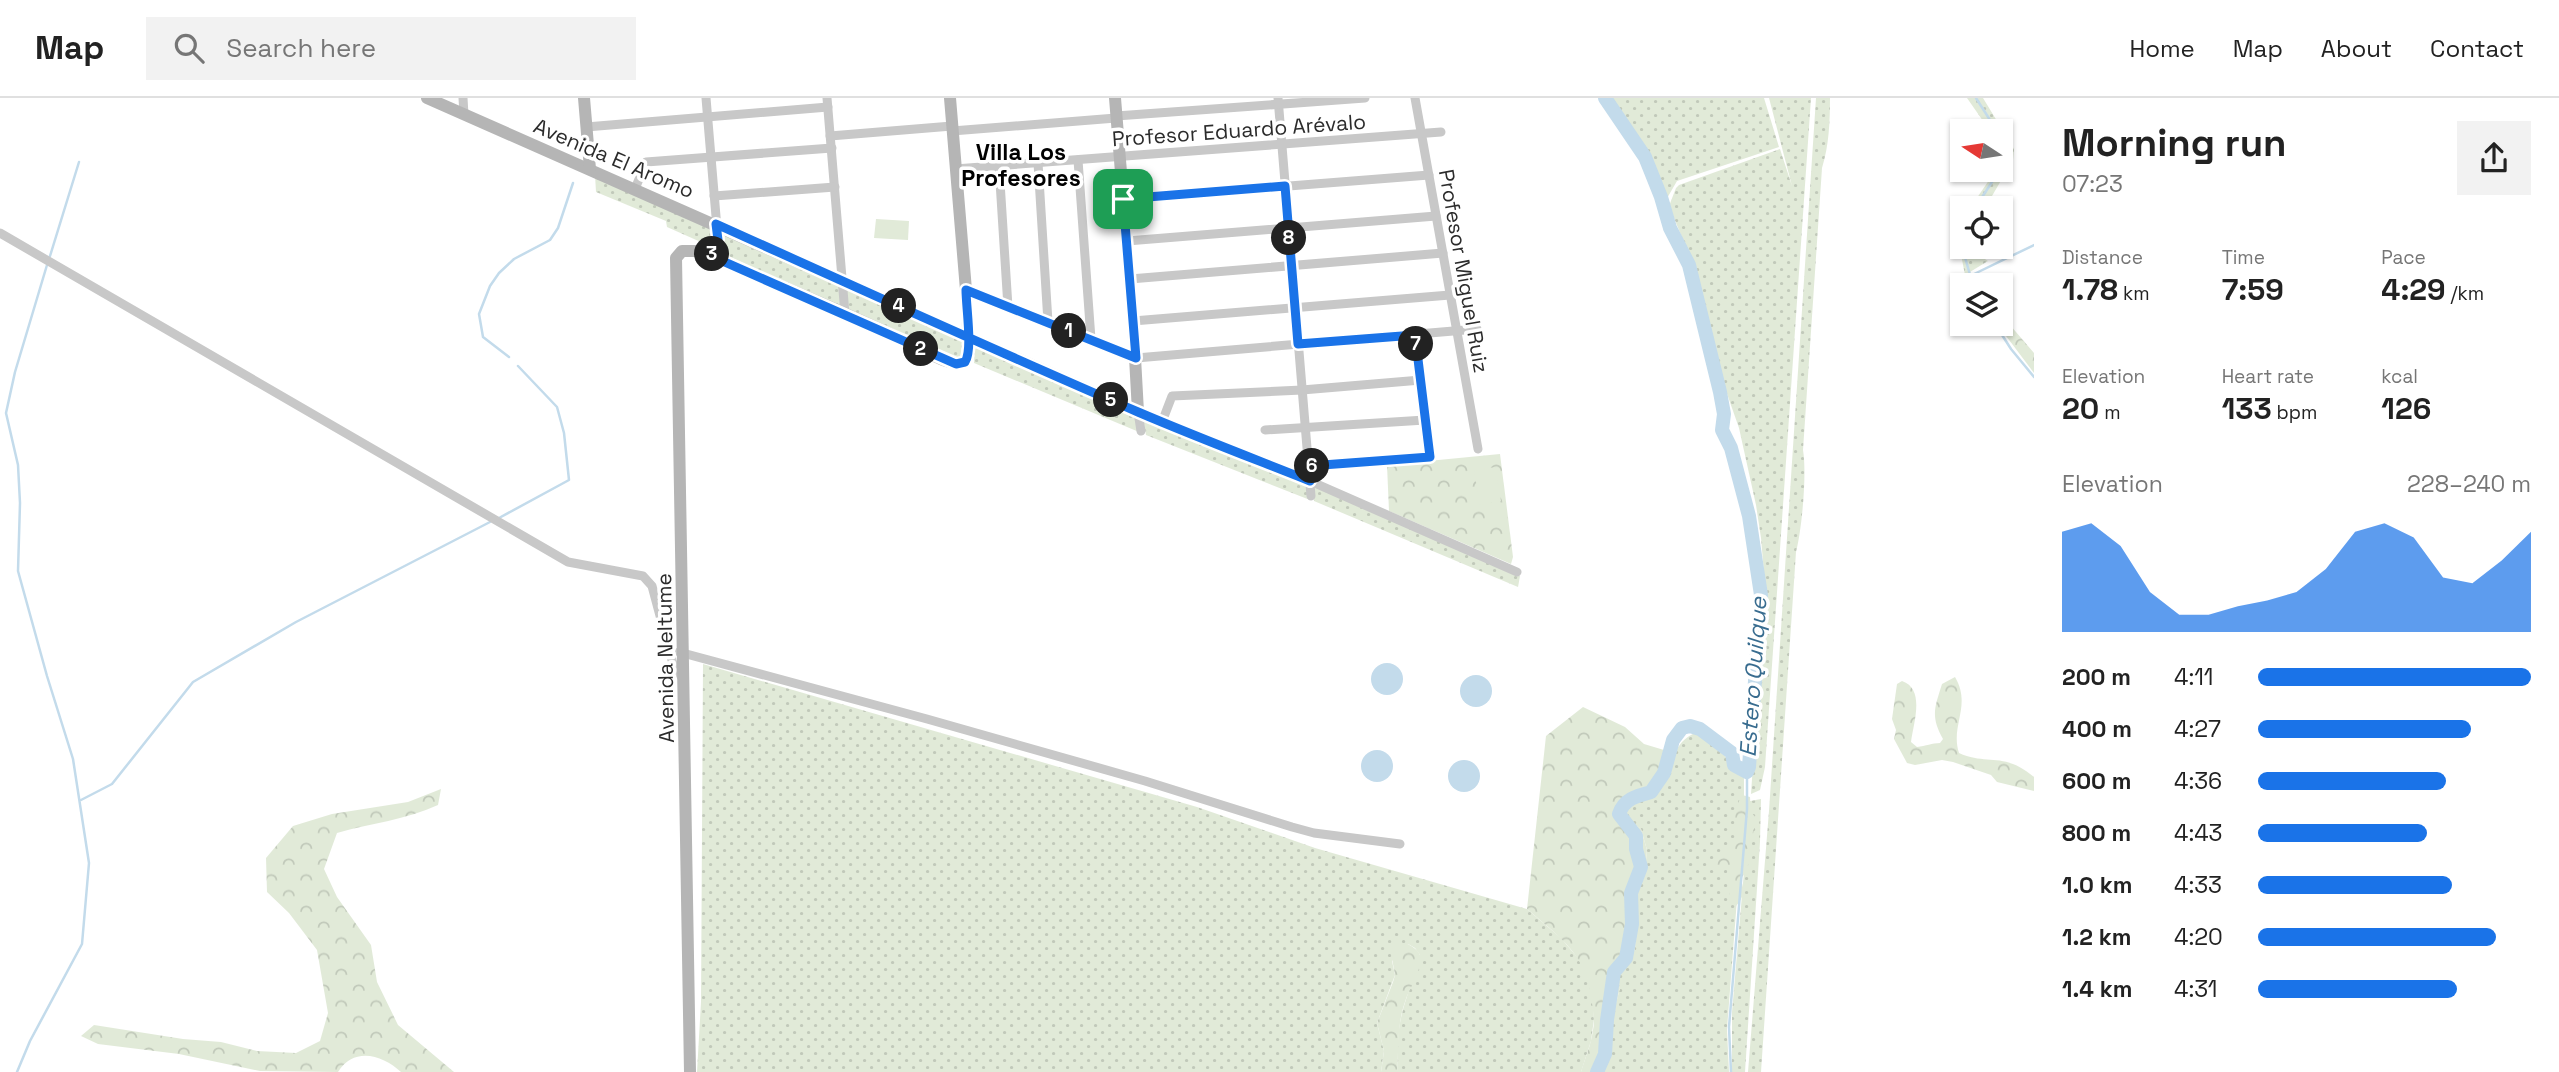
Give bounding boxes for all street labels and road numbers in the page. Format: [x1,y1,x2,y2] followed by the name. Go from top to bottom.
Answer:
[1111,108,1367,152] street label: Profesor Eduardo Arévalo
[530,112,698,204] street label: Avenida El Aromo
[1433,167,1495,375] street label: Profesor Miguel Ruiz
[650,573,680,743] street label: Avenida Neltume

